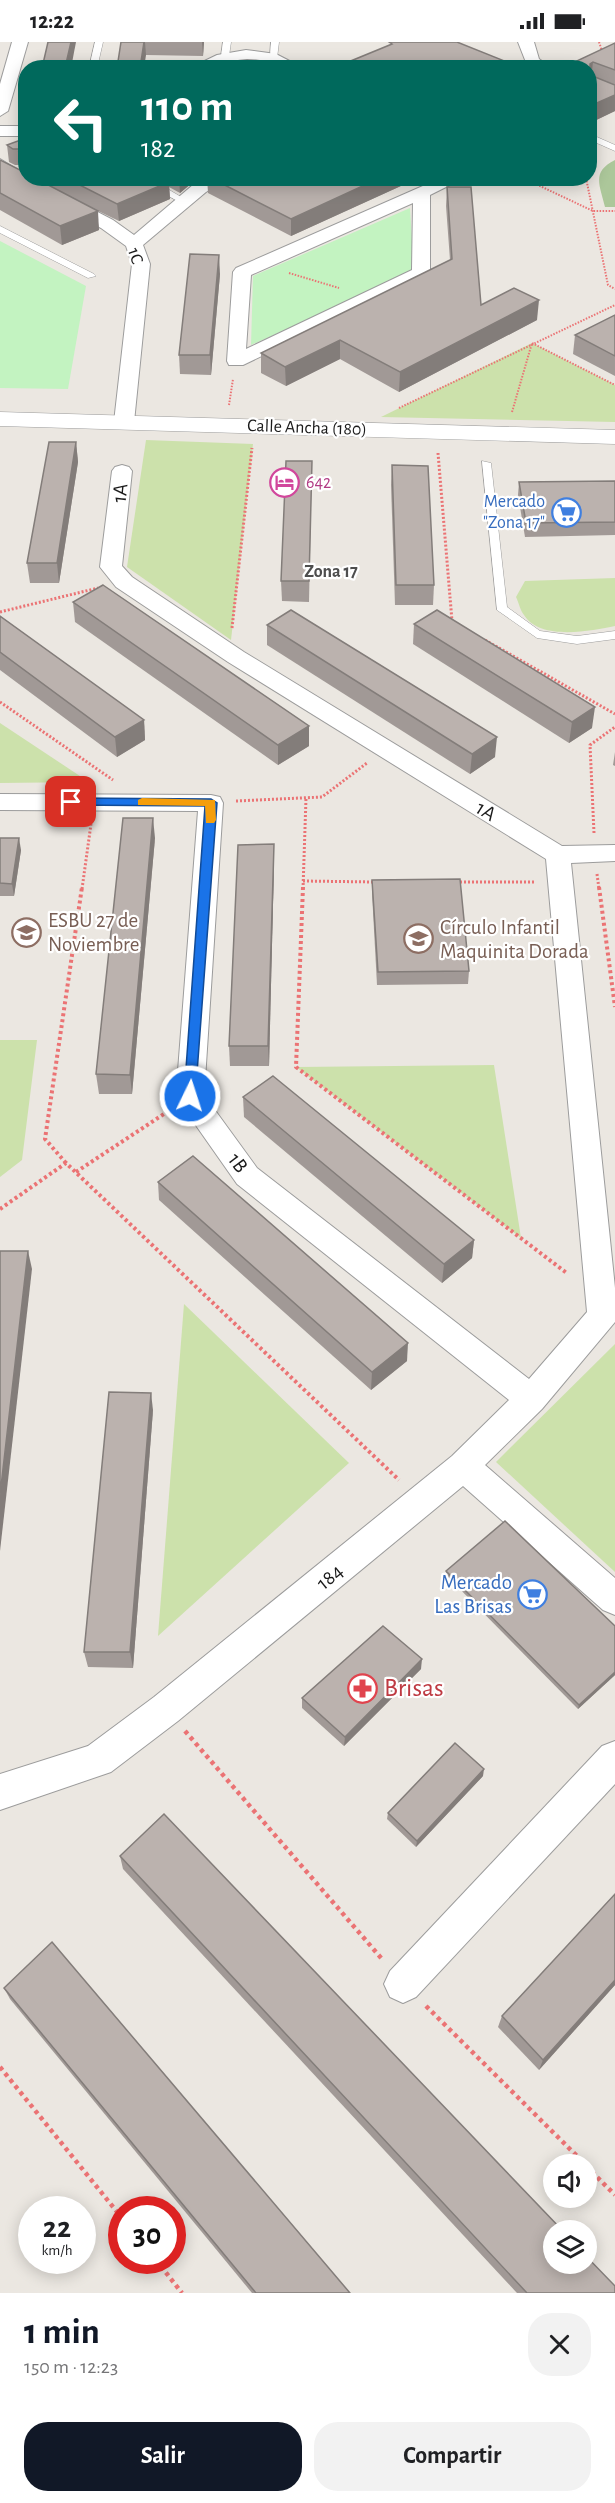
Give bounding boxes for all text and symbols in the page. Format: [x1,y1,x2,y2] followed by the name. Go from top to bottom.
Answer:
[30,10,74,32] text: 12:22
[42,84,120,162] icon: left
[141,86,233,128] text: 110 m
[141,135,175,162] text: 182
[124,246,146,266] street label: 1C
[247,417,367,439] street label: Calle Ancha (180)
[269,467,301,499] hotel icon: 642
[306,474,331,492] place label: 642
[109,482,131,504] street label: 1A
[483,493,545,532] place label: Mercado "Zona 17"
[550,496,582,528] supermarket icon: Mercado "Zona 17"
[304,563,358,581] district label: Zona 17
[45,776,96,827] pin
[54,785,87,818] icon: arrive
[472,797,500,825] street label: 1A
[48,910,139,955] place label: ESBU 27 de Noviembre
[11,916,43,948] school or university icon: ESBU 27 de Noviembre
[440,917,589,962] place label: Círculo Infantil Maquinita Dorada
[403,923,435,955] school or university icon: Círculo Infantil Maquinita Dorada
[158,1064,222,1128] position arrow
[224,1149,252,1177] street label: 1B
[313,1560,347,1594] street label: 184
[434,1572,512,1617] place label: Mercado Las Brisas
[517,1578,549,1610] supermarket icon: Mercado Las Brisas
[347,1672,379,1704] pharmacy icon: Brisas
[384,1675,444,1701] place label: Brisas
[543,2154,597,2274] map controls
[543,2154,597,2208] button: sound
[108,2196,186,2274] speed limit sign: 30
[43,2213,71,2243] text: 22
[543,2220,597,2274] button: layers
[42,2243,72,2258] text: km/h
[528,2313,591,2376] button: close
[24,2314,100,2350] text: 1 min
[24,2357,118,2377] text: 150 m · 12:23
[24,2422,302,2491] button: Salir
[314,2422,591,2491] button: Compartir

